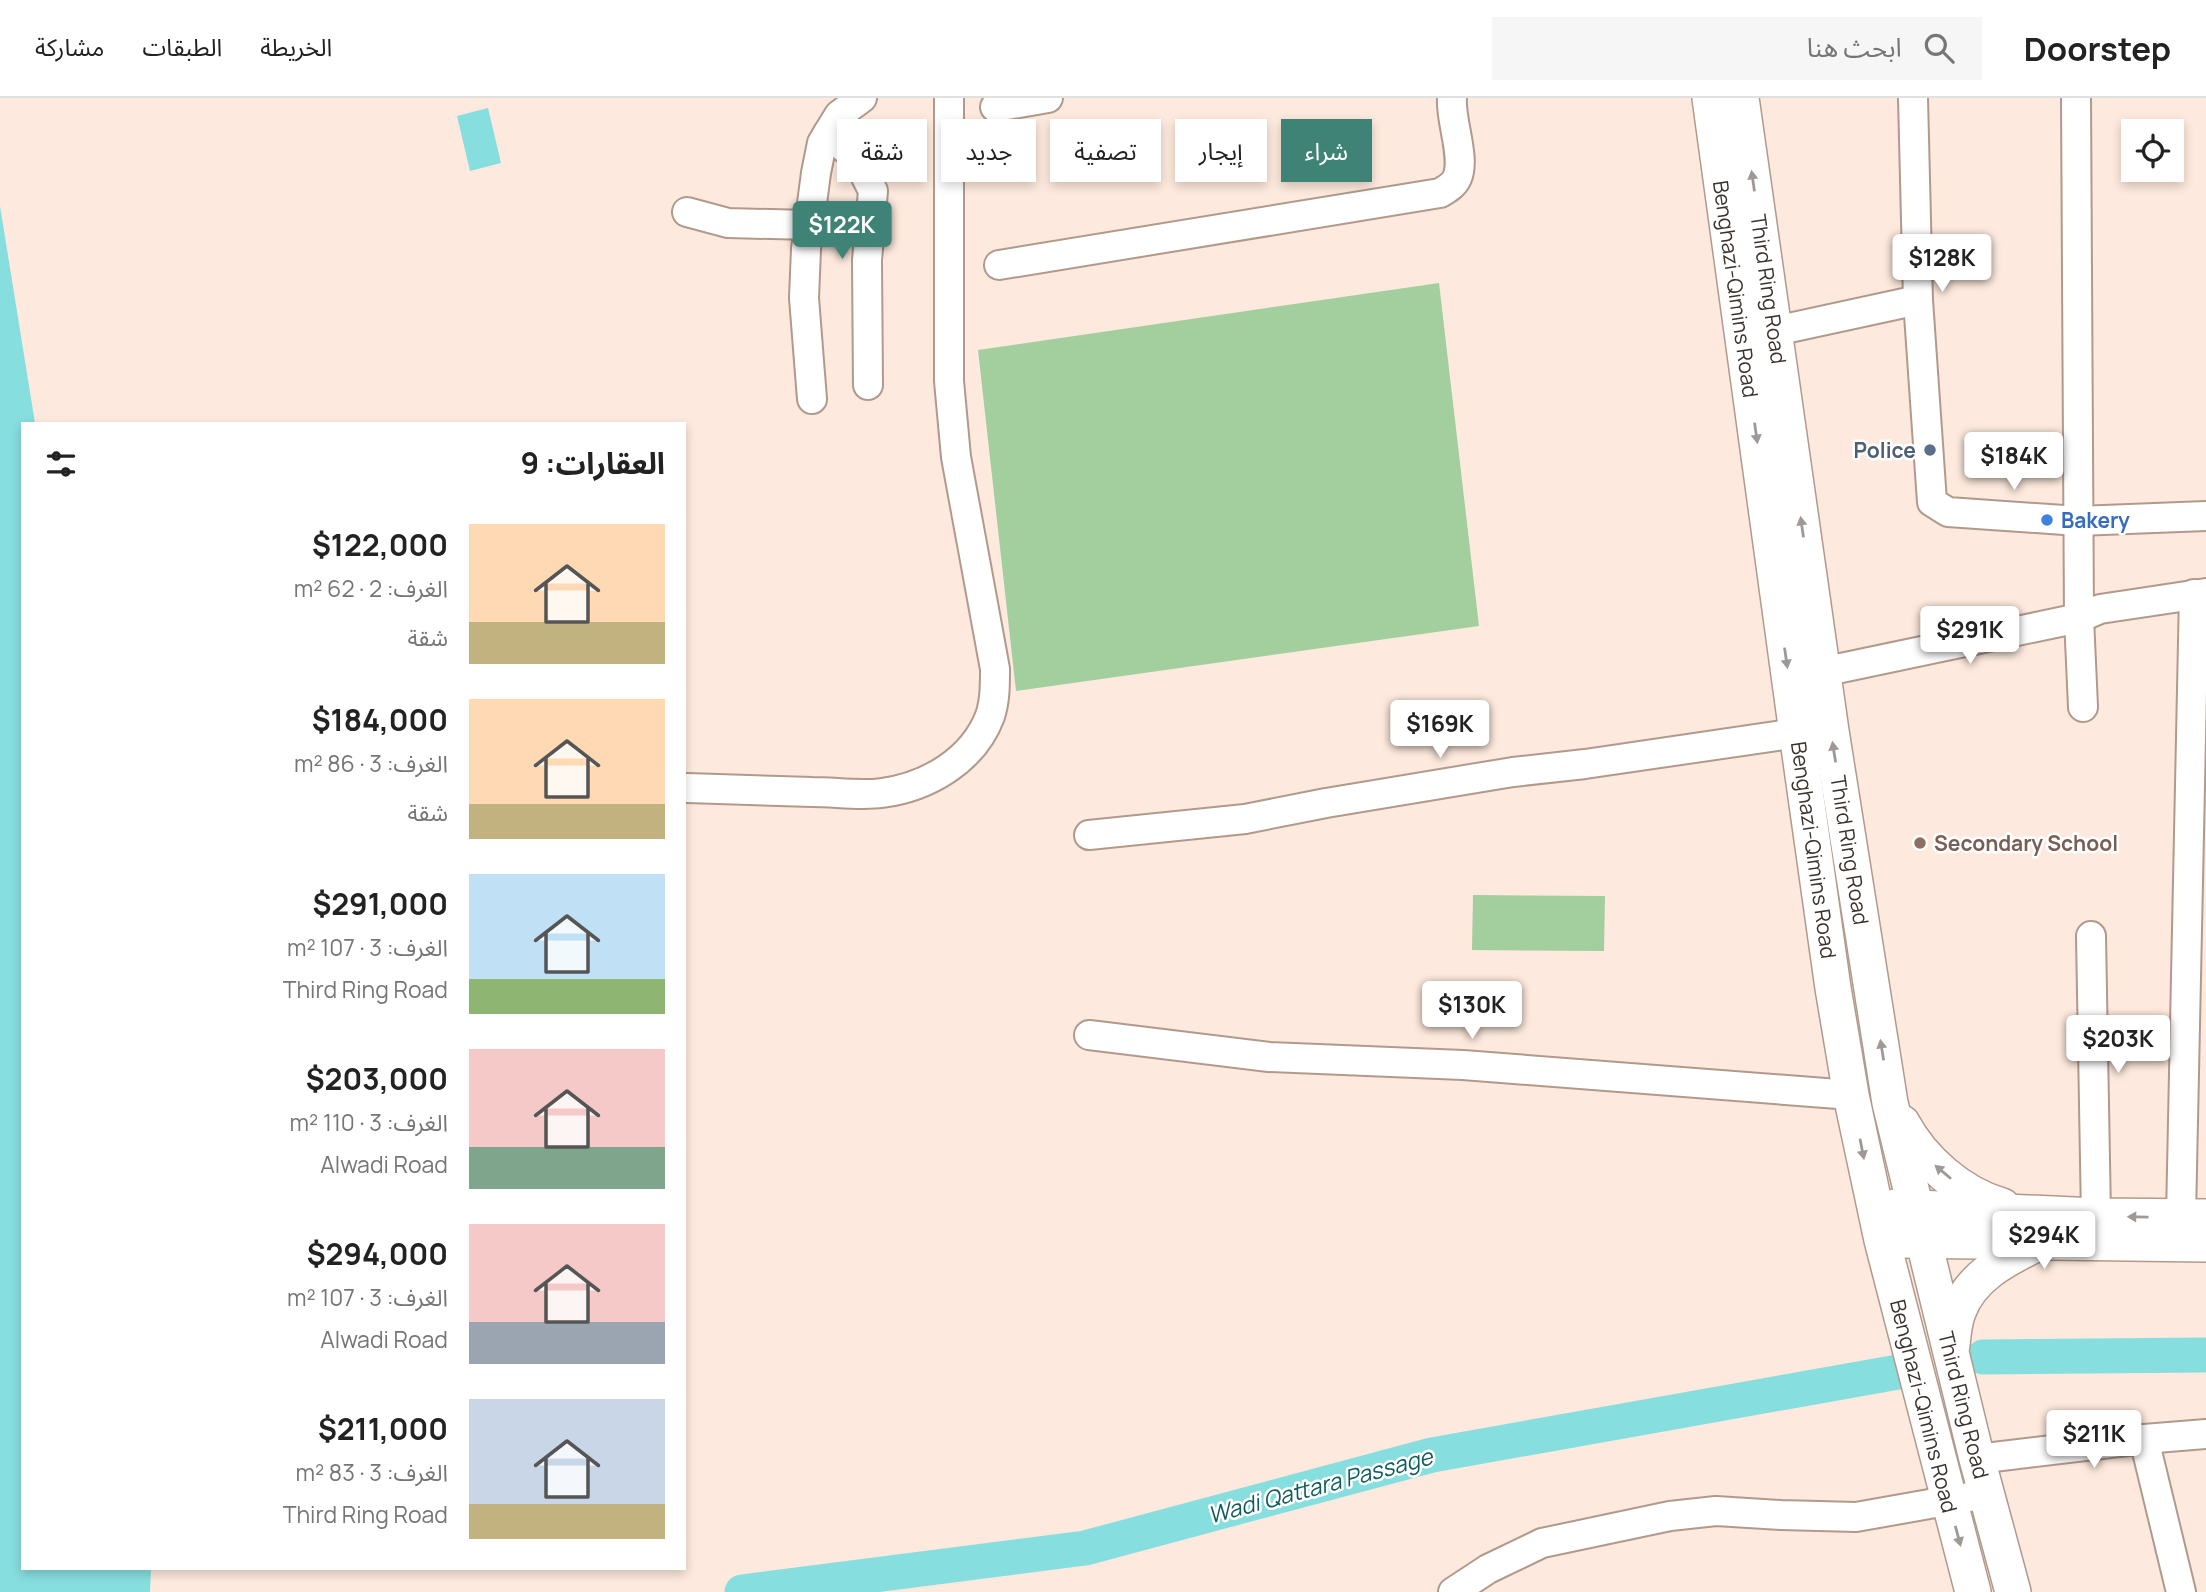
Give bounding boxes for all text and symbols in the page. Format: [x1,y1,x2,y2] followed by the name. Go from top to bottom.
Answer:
[1492,17,1982,80] search box
[2024,26,2171,71] text: Doorstep
[1807,29,1902,65] text: ابحث هنا
[1920,29,1958,67] icon: search
[35,30,104,63] text: مشاركة
[142,30,222,63] text: الطبقات
[260,30,332,63] text: الخريطة
[837,119,927,182] chip: شقة
[941,119,1036,182] chip: جديد
[1050,119,1161,182] chip: تصفية
[1175,119,1267,182] chip: إيجار
[1281,119,1372,182] chip: شراء
[2121,119,2184,182] map controls
[2121,119,2184,182] button: locate
[1747,170,1758,192] one-way arrow
[1707,179,1765,399] street label: Benghazi-Qimins Road
[793,202,891,261] pin: $122K
[809,208,875,240] text: $122K
[1745,212,1793,366] street label: Third Ring Road
[1893,234,1991,294] pin: $128K
[1908,241,1976,273] text: $128K
[1750,422,1761,444] one-way arrow
[1965,432,2063,492] pin: $184K
[1854,436,1916,464] place label: Police
[1980,439,2048,471] text: $184K
[521,442,665,483] text: العقارات: 9
[1922,442,1938,458] marker: Police
[42,445,80,483] icon: filters
[2061,506,2130,534] place label: Bakery
[2039,512,2055,528] marker: Bakery
[1796,516,1807,538] one-way arrow
[312,524,448,565] text: $122,000
[525,552,609,636] icon: home
[294,572,448,604] text: الغرف: 2 · 62 m²
[1921,606,2019,666] pin: $291K
[1936,613,2004,645] text: $291K
[407,621,448,653] text: شقة
[1781,647,1792,669] one-way arrow
[312,699,448,740] text: $184,000
[1391,700,1489,760] pin: $169K
[1406,707,1474,739] text: $169K
[525,727,609,811] icon: home
[1785,740,1843,960] street label: Benghazi-Qimins Road
[1828,741,1839,763] one-way arrow
[294,747,448,779] text: الغرف: 3 · 86 m²
[1824,773,1876,927] street label: Third Ring Road
[407,796,448,828] text: شقة
[1934,829,2118,857] place label: Secondary School
[1912,835,1928,851] marker: Secondary School
[312,883,448,924] text: $291,000
[525,902,609,986] icon: home
[287,931,448,963] text: الغرف: 3 · 107 m²
[283,973,448,1005] text: Third Ring Road
[1423,982,1521,1041] pin: $130K
[1438,988,1506,1020] text: $130K
[2069,1016,2167,1075] pin: $203K
[2082,1022,2154,1054] text: $203K
[1876,1039,1887,1061] one-way arrow
[306,1058,448,1099] text: $203,000
[525,1077,609,1161] icon: home
[290,1106,448,1138] text: الغرف: 3 · 110 m²
[1857,1138,1868,1160] one-way arrow
[320,1148,448,1180] text: Alwadi Road
[1935,1165,1952,1180] one-way arrow
[2127,1211,2149,1222] one-way arrow
[1995,1212,2093,1271] pin: $294K
[2008,1218,2080,1250] text: $294K
[307,1233,448,1274] text: $294,000
[525,1252,609,1336] icon: home
[287,1281,448,1313] text: الغرف: 3 · 107 m²
[1884,1296,1964,1516] street label: Benghazi-Qimins Road
[320,1323,448,1355] text: Alwadi Road
[1932,1328,1996,1482] street label: Third Ring Road
[318,1408,448,1449] text: $211,000
[2045,1410,2143,1470] pin: $211K
[2062,1417,2126,1449] text: $211K
[525,1427,609,1511] icon: home
[1204,1439,1437,1530] water label: Wadi Qattara Passage
[295,1456,448,1488] text: الغرف: 3 · 83 m²
[283,1498,448,1530] text: Third Ring Road
[1953,1526,1964,1548] one-way arrow

